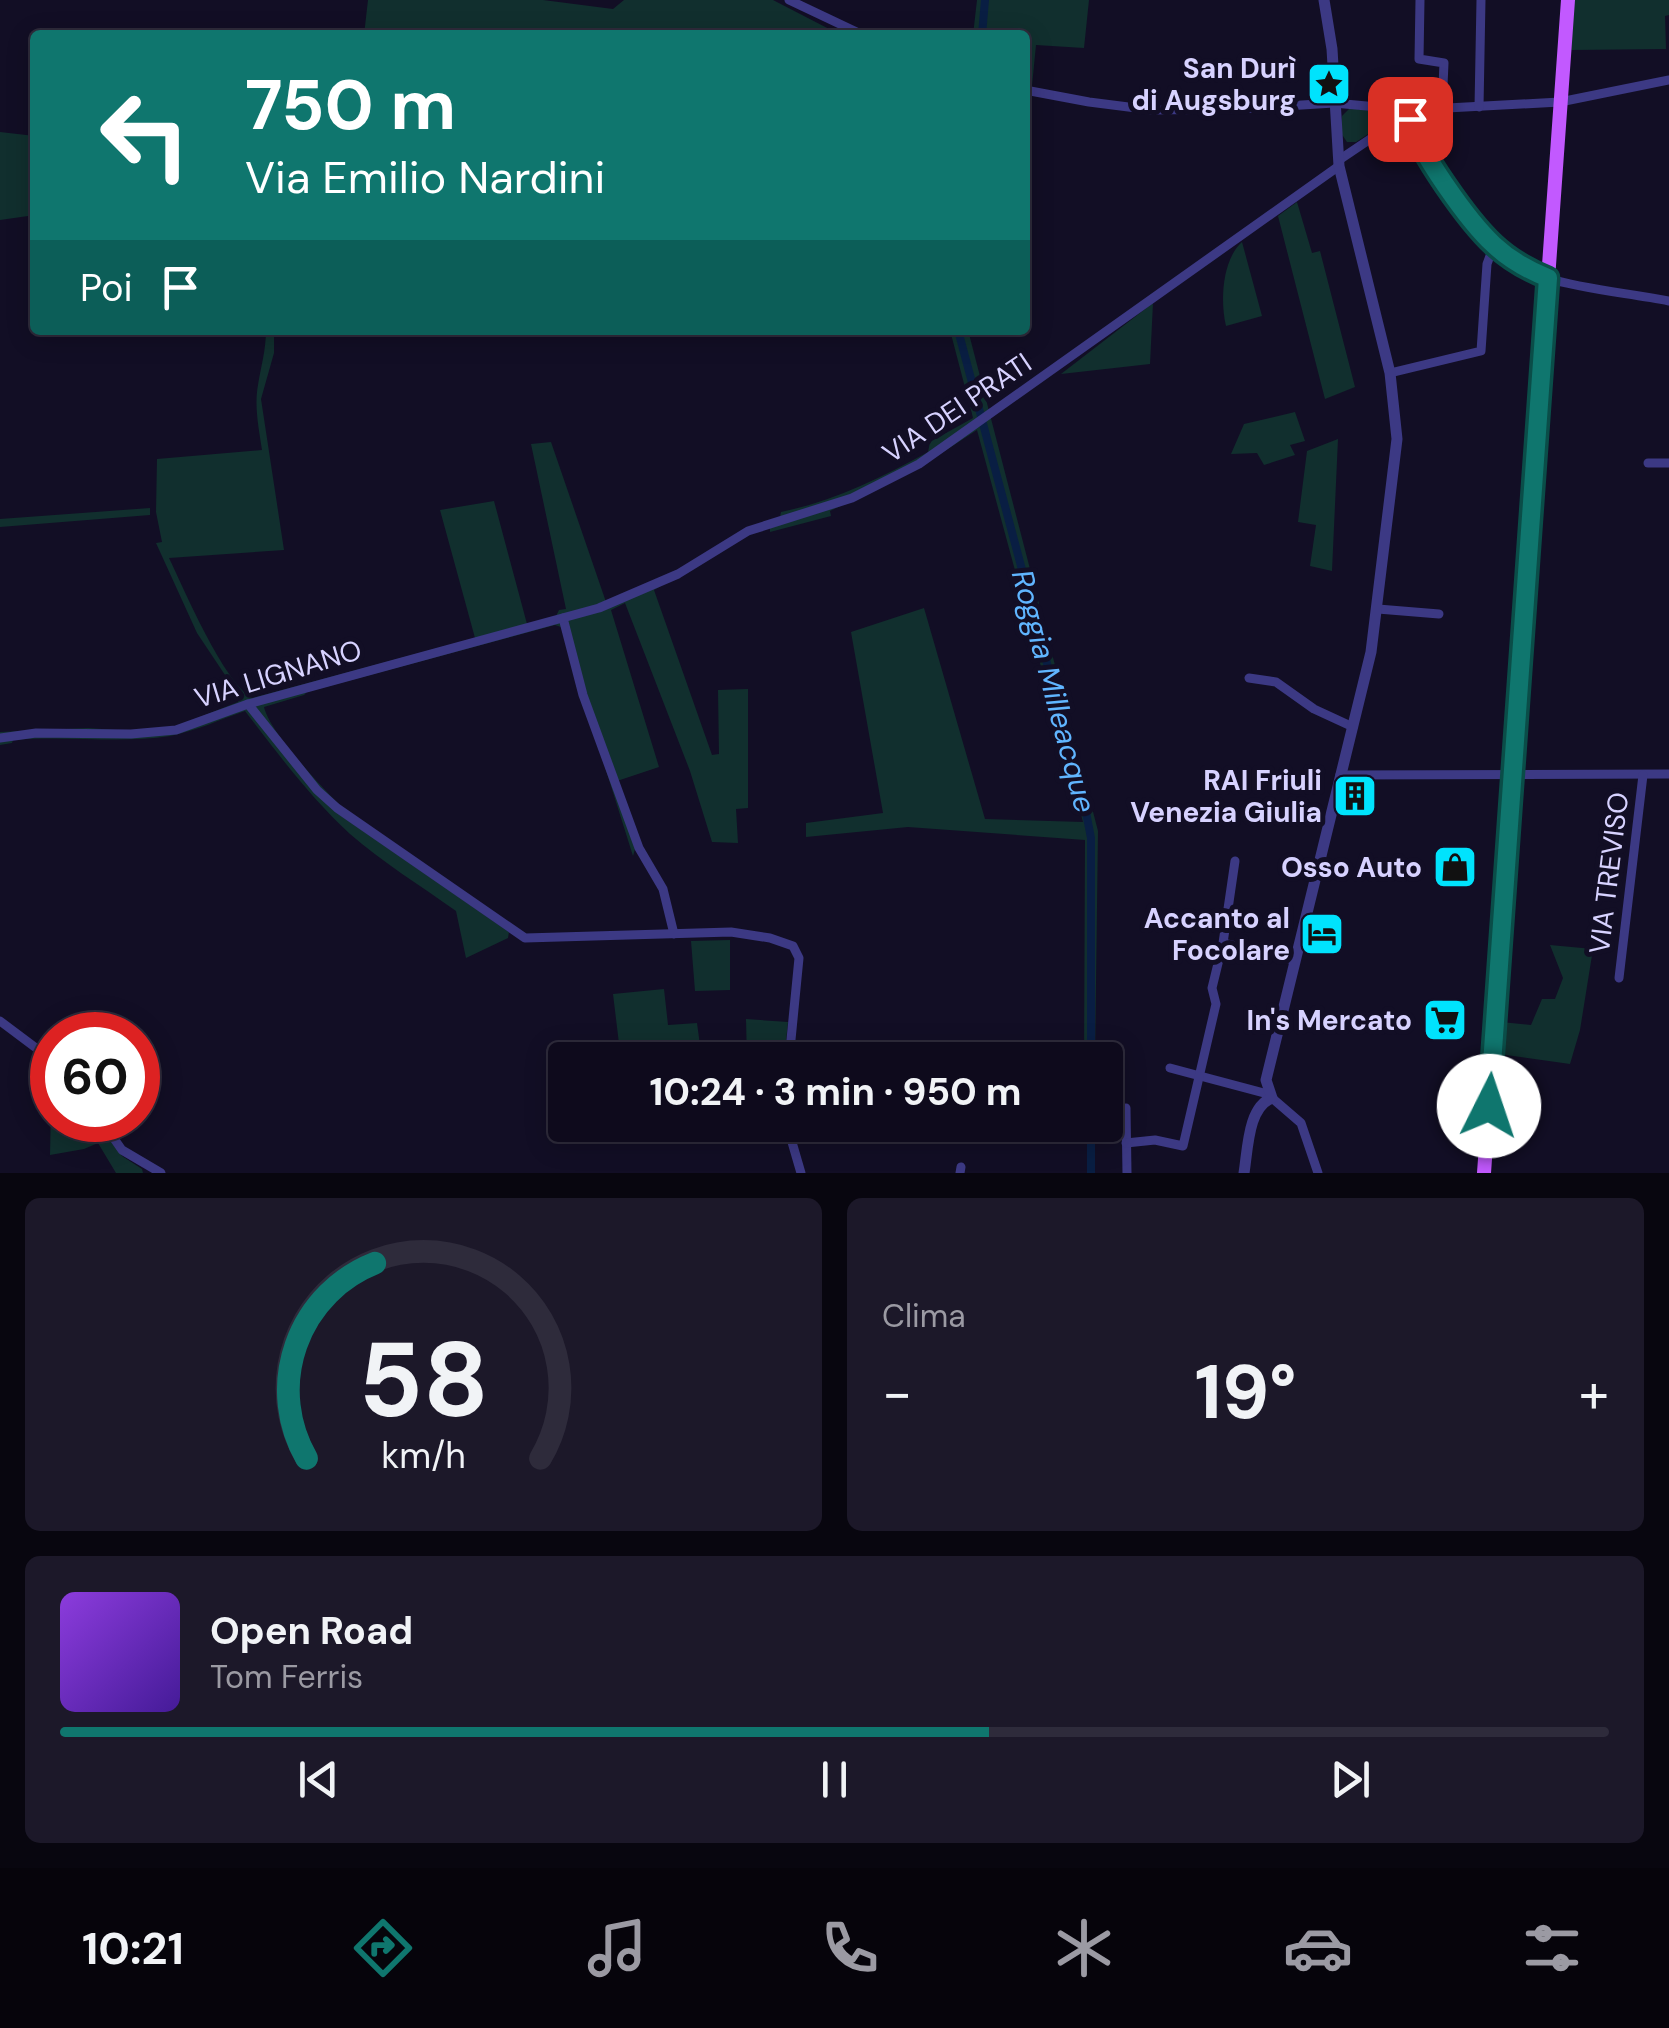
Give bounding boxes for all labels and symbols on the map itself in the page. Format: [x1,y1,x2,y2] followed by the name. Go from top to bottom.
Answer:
[1132,50,1297,119] place label: San Durì di Augsburg
[1306,61,1352,107] place icon: San Durì di Augsburg
[1368,77,1453,162] pin
[875,345,1039,471] street label: VIA DEI PRATI
[1003,565,1105,817] water label: Roggia Milleacque
[190,631,366,717] street label: VIA LIGNANO
[1130,762,1322,831] place label: RAI Friuli Venezia Giulia
[1332,773,1378,819] building icon: RAI Friuli Venezia Giulia
[1581,790,1637,956] street label: VIA TREVISO
[1432,844,1478,890] shop icon: Osso Auto
[1281,849,1422,886] place label: Osso Auto
[1144,900,1290,969] place label: Accanto al Focolare
[1299,911,1345,957] hotel icon: Accanto al Focolare
[1422,997,1468,1043] supermarket icon: In's Mercato
[1247,1002,1412,1039] place label: In's Mercato
[30,1012,160,1142] speed limit sign: 60
[1437,1054,1541,1158] position arrow

